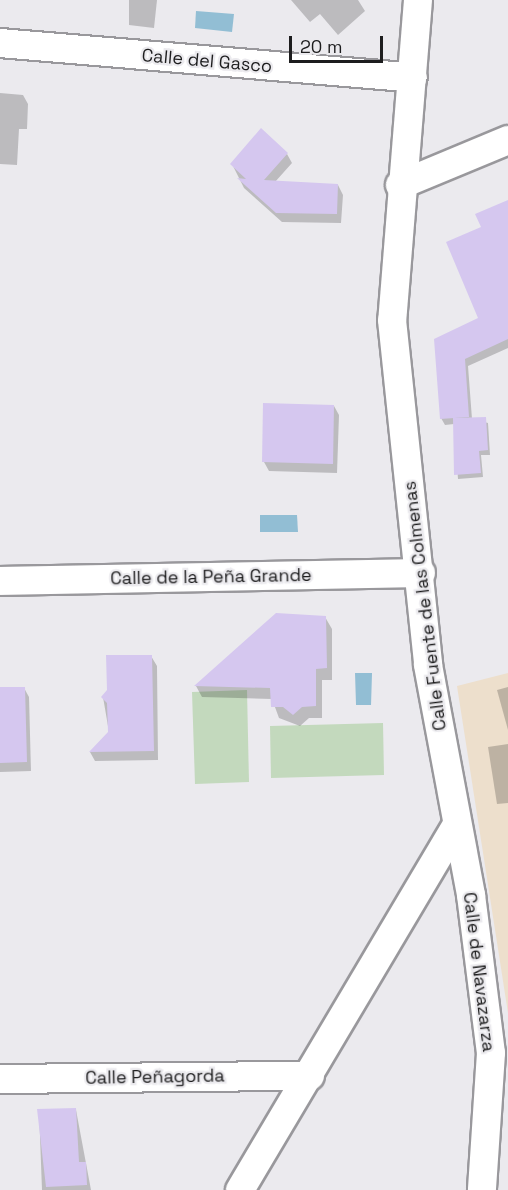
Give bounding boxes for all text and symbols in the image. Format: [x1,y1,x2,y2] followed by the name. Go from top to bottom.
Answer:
[292,24,386,62] scale bar
[300,35,343,58] text: 20 m
[141,45,273,77] street label: Calle del Gasco
[399,480,451,732] street label: Calle Fuente de las Colmenas
[110,564,312,590] street label: Calle de la Peña Grande
[458,891,500,1053] street label: Calle de Navazarza
[85,1065,225,1089] street label: Calle Peñagorda

